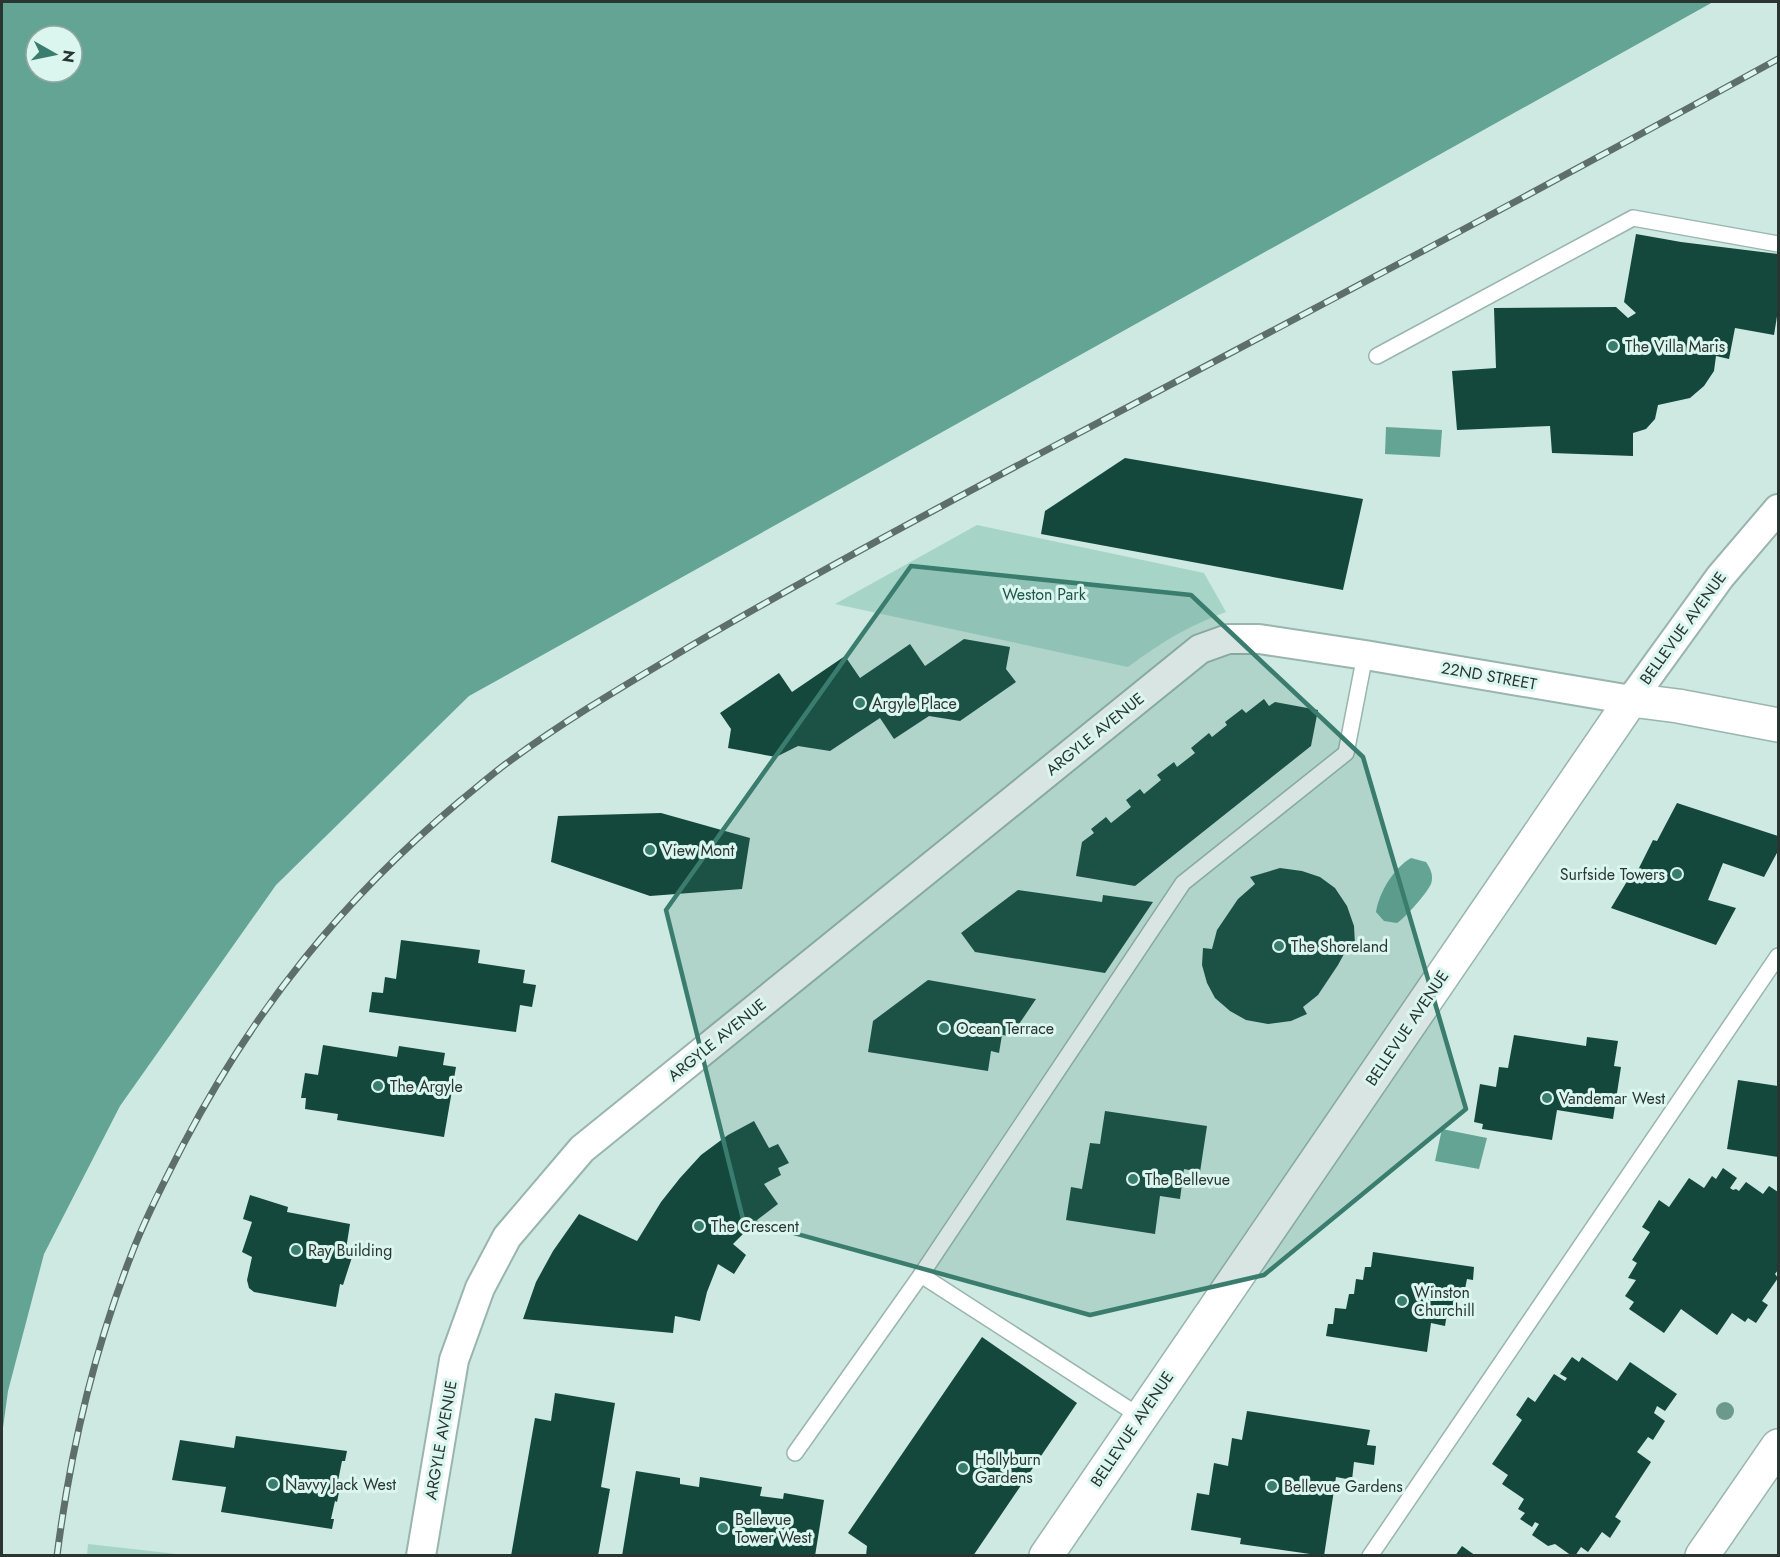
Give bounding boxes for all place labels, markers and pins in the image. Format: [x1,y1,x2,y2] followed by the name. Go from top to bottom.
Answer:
[1625,335,1725,358] place label: The Villa Maris
[1606,339,1620,353] marker: The Villa Maris
[872,692,957,715] place label: Argyle Place
[853,696,867,710] marker: Argyle Place
[662,839,734,862] place label: View Mont
[643,843,657,857] marker: View Mont
[1560,863,1665,886] place label: Surfside Towers
[1670,867,1684,881] marker: Surfside Towers
[1291,935,1388,958] place label: The Shoreland
[1272,939,1286,953] marker: The Shoreland
[956,1017,1054,1040] place label: Ocean Terrace
[937,1021,951,1035] marker: Ocean Terrace
[390,1075,463,1098] place label: The Argyle
[371,1079,385,1093] marker: The Argyle
[1559,1087,1665,1110] place label: Vandemar West
[1540,1091,1554,1105] marker: Vandemar West
[1145,1168,1230,1191] place label: The Bellevue
[1126,1172,1140,1186] marker: The Bellevue
[711,1215,799,1238] place label: The Crescent
[692,1219,706,1233] marker: The Crescent
[308,1239,392,1262] place label: Ray Building
[289,1243,303,1257] marker: Ray Building
[1414,1281,1475,1322] place label: Winston Churchill
[1395,1294,1409,1308] marker: Winston Churchill
[975,1448,1041,1489] place label: Hollyburn Gardens
[956,1461,970,1475] marker: Hollyburn Gardens
[285,1473,396,1496] place label: Navvy Jack West
[1284,1475,1403,1498] place label: Bellevue Gardens
[266,1477,280,1491] marker: Navvy Jack West
[1265,1479,1279,1493] marker: Bellevue Gardens
[735,1508,812,1549] place label: Bellevue Tower West
[716,1521,730,1535] marker: Bellevue Tower West

